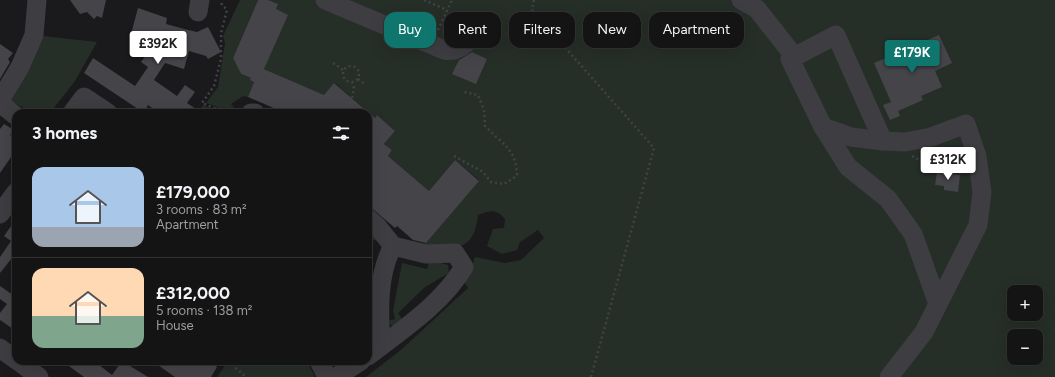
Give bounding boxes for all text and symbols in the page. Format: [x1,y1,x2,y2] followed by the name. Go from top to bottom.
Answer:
[384,12,436,48] chip: Buy
[444,12,501,48] chip: Rent
[509,12,575,48] chip: Filters
[583,12,641,48] chip: New
[649,12,744,48] chip: Apartment
[130,31,186,65] pin: £392K
[139,36,177,51] text: £392K
[884,40,940,74] pin: £179K
[894,45,930,60] text: £179K
[330,122,352,144] icon: filters
[32,123,97,143] text: 3 homes
[920,147,976,181] pin: £312K
[930,152,966,167] text: £312K
[156,182,230,202] text: £179,000
[64,183,112,231] icon: home
[156,202,247,217] text: 3 rooms · 83 m²
[156,217,219,232] text: Apartment
[156,283,230,303] text: £312,000
[64,284,112,332] icon: home
[1007,285,1043,365] map controls
[1007,285,1043,321] button: +
[156,303,252,318] text: 5 rooms · 138 m²
[156,318,194,333] text: House
[1007,329,1043,365] button: −

